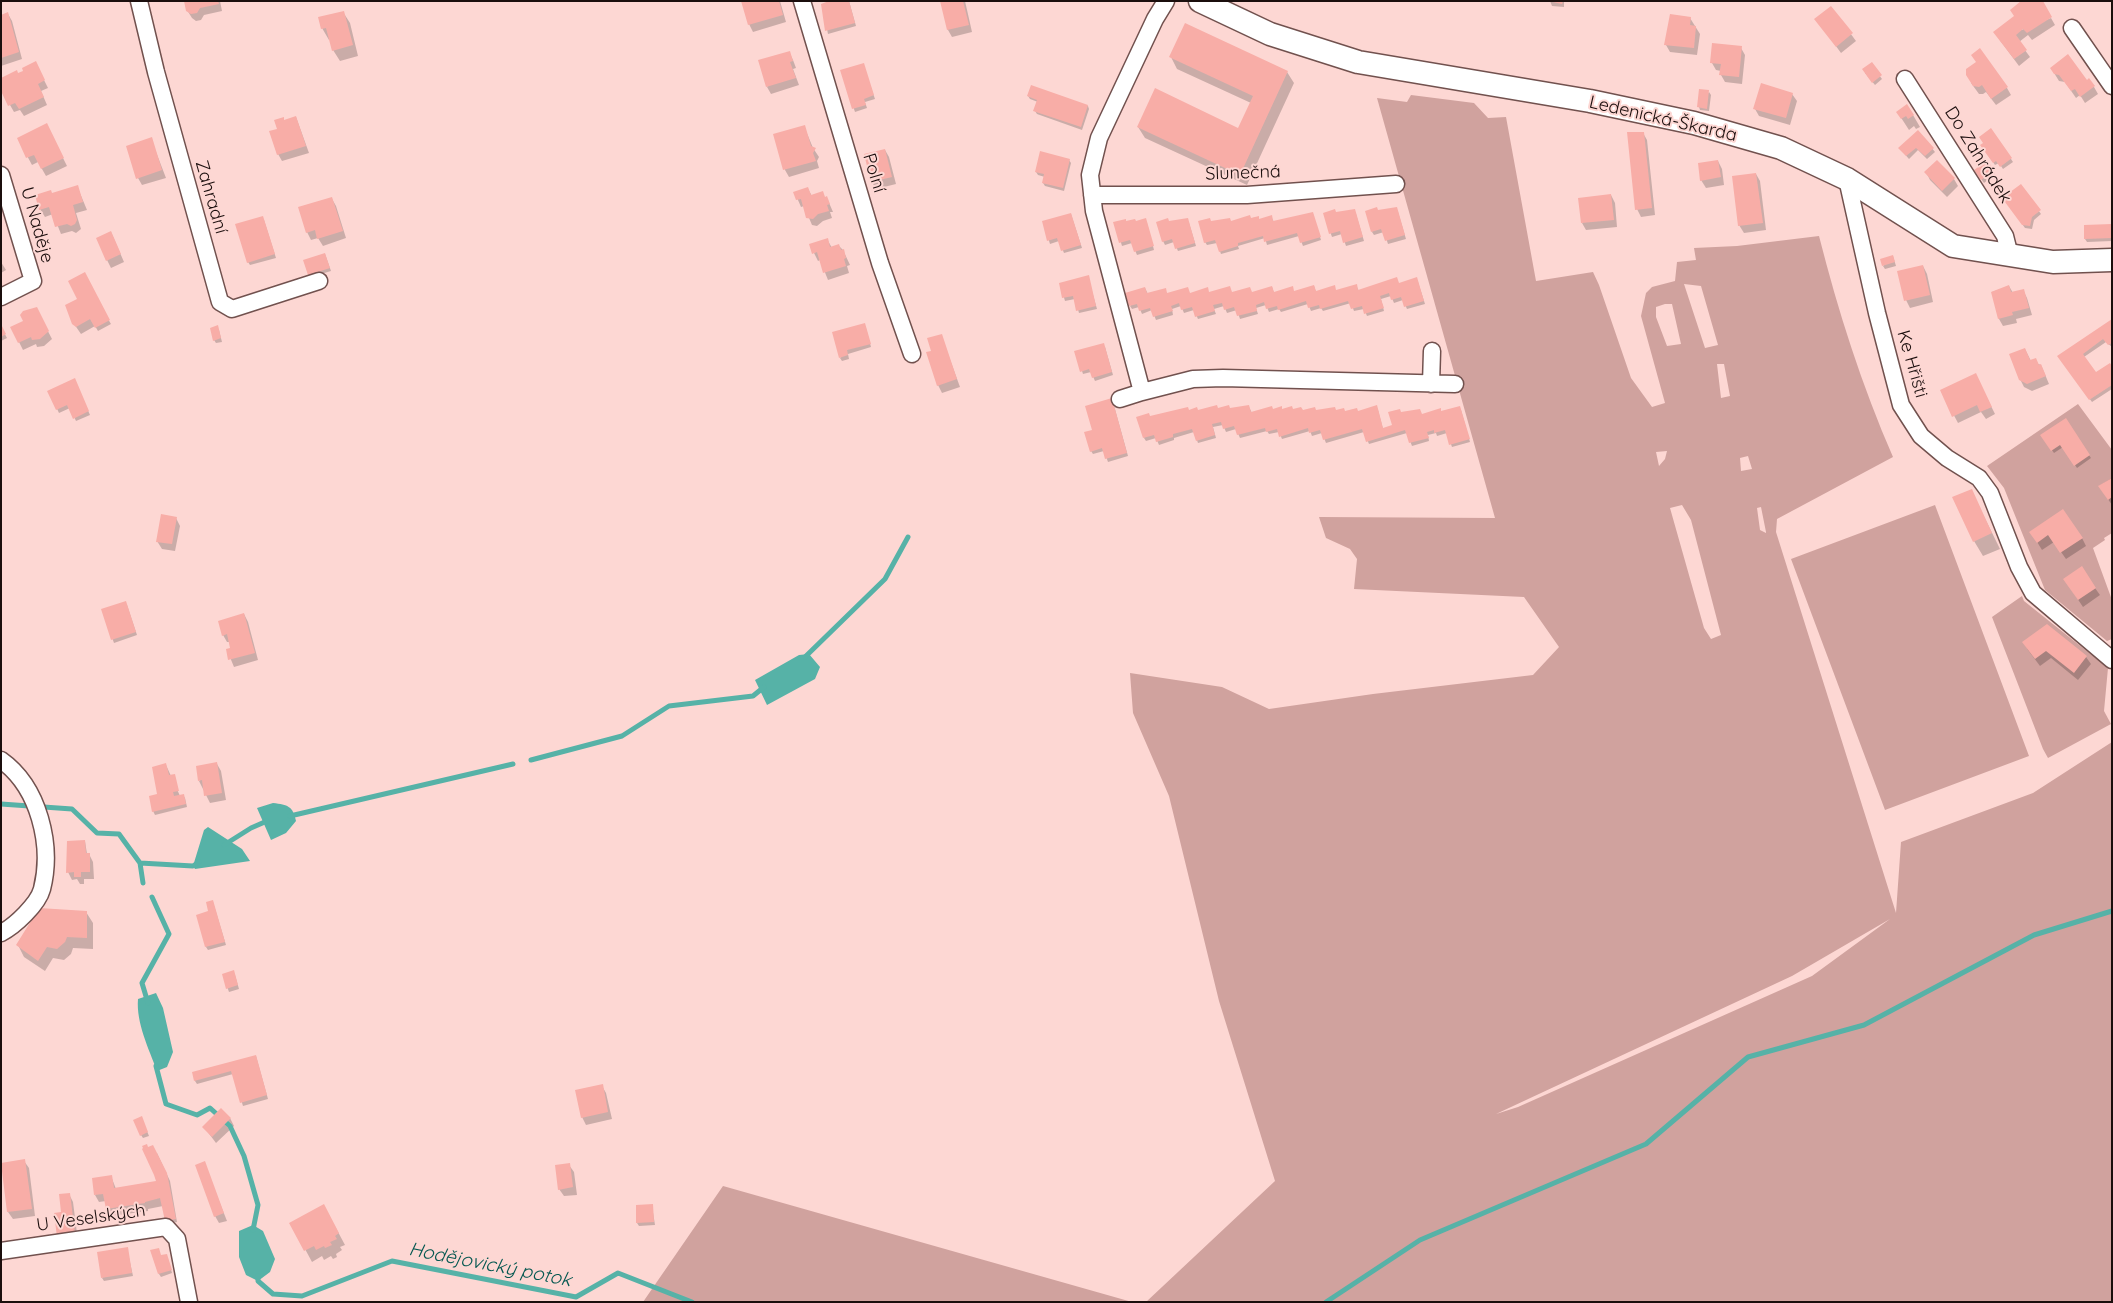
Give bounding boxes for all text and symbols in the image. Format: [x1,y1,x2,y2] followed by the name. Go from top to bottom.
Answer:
[1587,92,1739,146] street label: Ledenická-Škarda
[1940,103,2016,207] street label: Do Zahrádek
[858,151,890,195] street label: Polní
[190,158,232,236] street label: Zahradní
[1205,161,1281,185] street label: Slunečná
[16,185,58,265] street label: U Naděje
[1892,328,1932,400] street label: Ke Hřišti
[35,1200,147,1236] street label: U Veselských
[407,1238,573,1292] water label: Hodějovický potok

